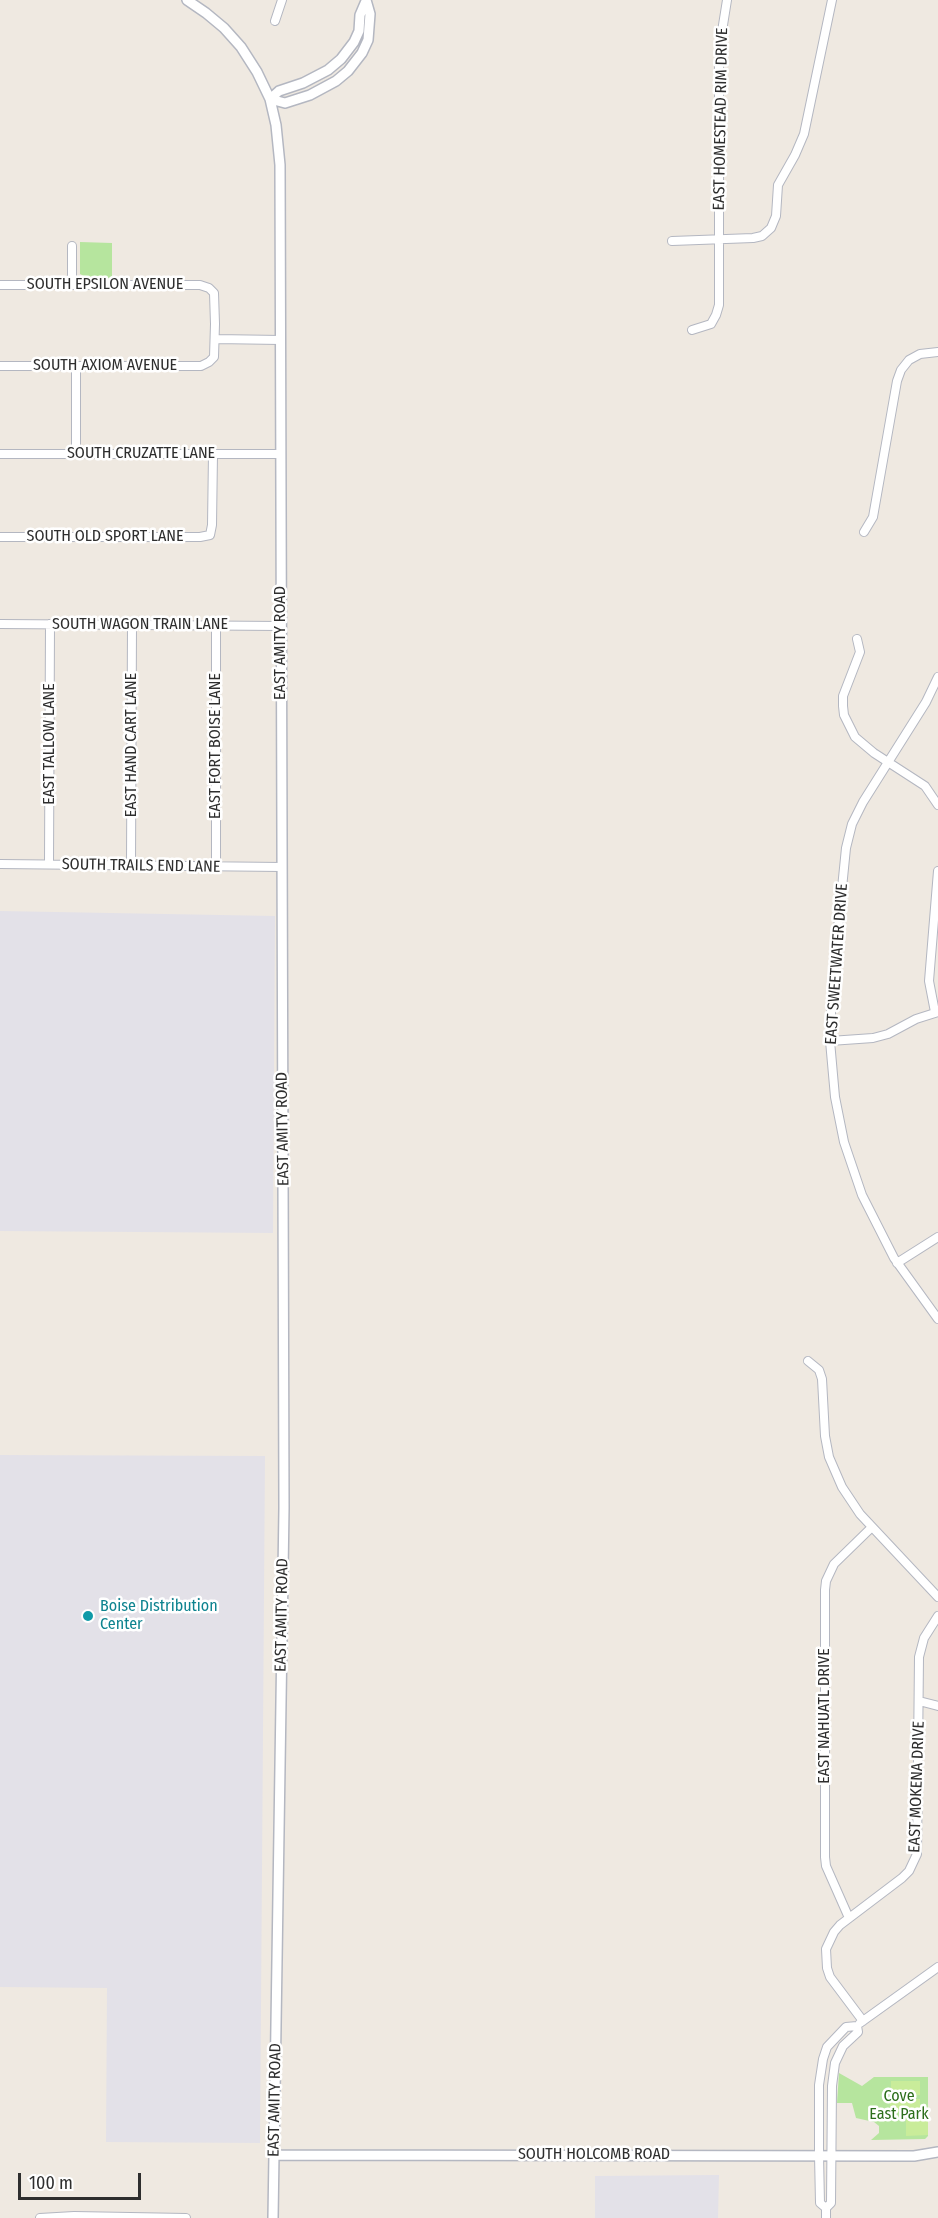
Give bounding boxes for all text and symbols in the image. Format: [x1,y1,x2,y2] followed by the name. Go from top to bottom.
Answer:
[710,27,732,211] street label: EAST HOMESTEAD RIM DRIVE
[27,275,183,295] street label: SOUTH EPSILON AVENUE
[33,356,177,376] street label: SOUTH AXIOM AVENUE
[67,444,215,464] street label: SOUTH CRUZATTE LANE
[26,527,184,547] street label: SOUTH OLD SPORT LANE
[271,586,291,700] street label: EAST AMITY ROAD
[52,615,228,635] street label: SOUTH WAGON TRAIN LANE
[122,673,142,817] street label: EAST HAND CART LANE
[206,673,226,819] street label: EAST FORT BOISE LANE
[40,683,60,805] street label: EAST TALLOW LANE
[62,855,220,877] street label: SOUTH TRAILS END LANE
[822,883,852,1045] street label: EAST SWEETWATER DRIVE
[272,1072,294,1186] street label: EAST AMITY ROAD
[271,1558,293,1672] street label: EAST AMITY ROAD
[100,1597,218,1635] place label: Boise Distribution Center
[81,1609,95,1623] marker: Boise Distribution Center
[815,1648,835,1784] street label: EAST NAHUATL DRIVE
[905,1721,929,1853] street label: EAST MOKENA DRIVE
[264,2043,286,2157] street label: EAST AMITY ROAD
[869,2087,929,2125] park label: Cove East Park
[518,2145,670,2165] street label: SOUTH HOLCOMB ROAD
[21,2161,144,2199] scale bar
[29,2172,73,2194] text: 100 m

